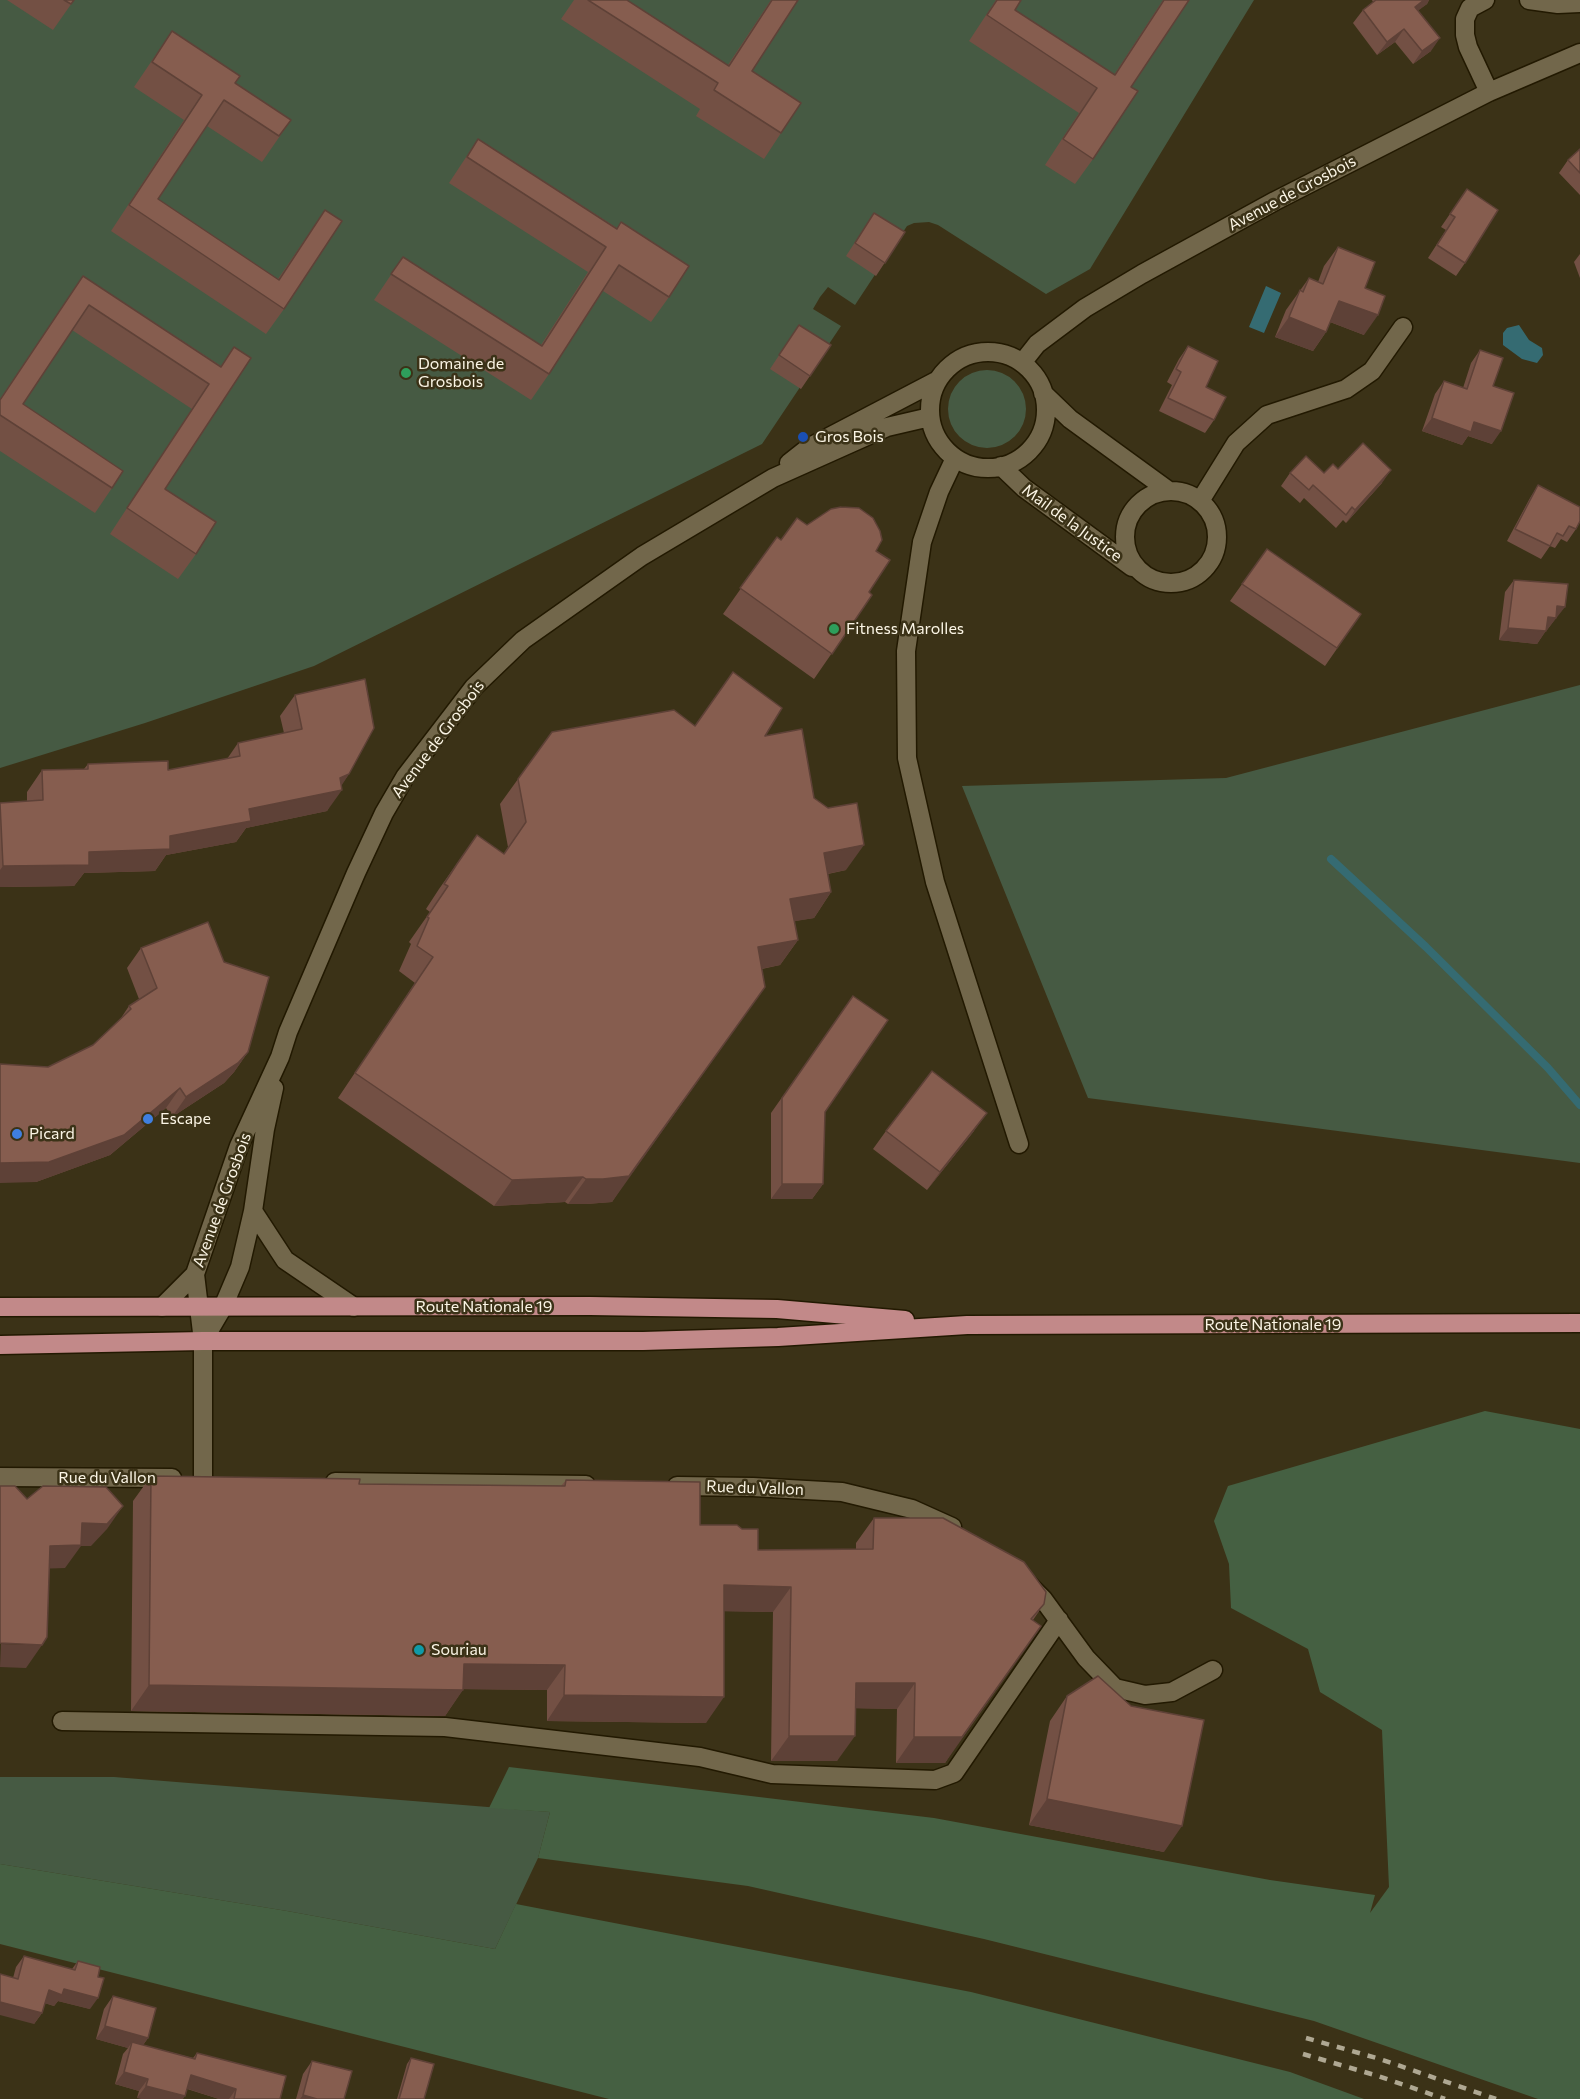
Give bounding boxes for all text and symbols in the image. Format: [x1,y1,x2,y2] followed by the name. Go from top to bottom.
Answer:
[1225,151,1359,235] street label: Avenue de Grosbois
[418,354,504,392] place label: Domaine de Grosbois
[399,366,413,380] marker: Domaine de Grosbois
[815,427,884,447] place label: Gros Bois
[796,430,810,444] marker: Gros Bois
[1018,480,1126,566] street label: Mail de la Justice
[846,619,964,639] place label: Fitness Marolles
[827,622,841,636] marker: Fitness Marolles
[388,676,488,802] street label: Avenue de Grosbois
[160,1109,211,1129] place label: Escape
[141,1112,155,1126] marker: Escape
[29,1124,75,1144] place label: Picard
[10,1127,24,1141] marker: Picard
[189,1130,255,1270] street label: Avenue de Grosbois
[416,1297,552,1317] street label: Route Nationale 19
[1205,1315,1341,1335] street label: Route Nationale 19
[58,1468,156,1488] street label: Rue du Vallon
[706,1477,804,1499] street label: Rue du Vallon
[431,1640,487,1660] place label: Souriau
[412,1643,426,1657] marker: Souriau

